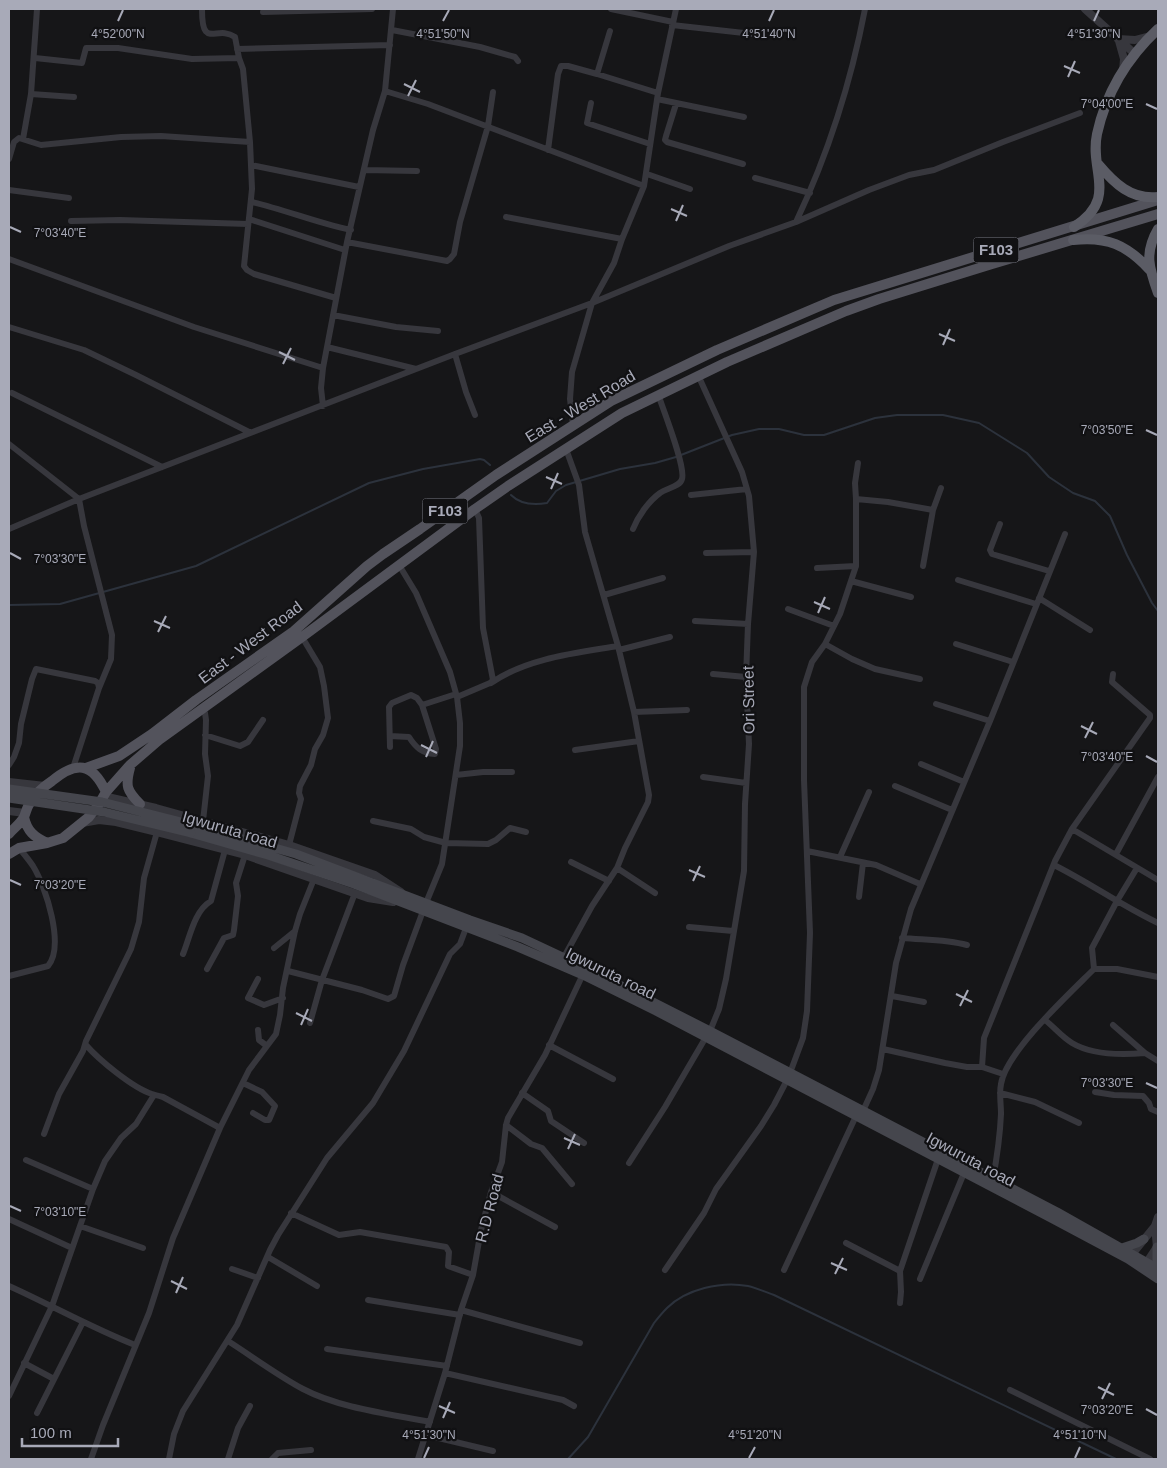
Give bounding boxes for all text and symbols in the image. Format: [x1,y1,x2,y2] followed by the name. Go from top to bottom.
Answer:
[91,27,145,41] text: 4°52'00"N
[416,27,470,41] text: 4°51'50"N
[742,27,796,41] text: 4°51'40"N
[1067,27,1121,41] text: 4°51'30"N
[1081,97,1133,111] text: 7°04'00"E
[34,226,86,240] text: 7°03'40"E
[974,238,1018,262] road number: F103
[522,367,638,446] street label: East - West Road
[1081,423,1133,437] text: 7°03'50"E
[422,498,468,524] road number: F103
[34,552,86,566] text: 7°03'30"E
[195,598,305,687] street label: East - West Road
[739,665,758,734] street label: Ori Street
[1081,750,1133,764] text: 7°03'40"E
[180,808,279,851] street label: Igwuruta road
[34,878,86,892] text: 7°03'20"E
[563,944,658,1003] street label: Igwuruta road
[1081,1076,1133,1090] text: 7°03'30"E
[924,1129,1018,1190] street label: Igwuruta road
[472,1172,507,1244] street label: R.D Road
[34,1205,86,1219] text: 7°03'10"E
[1081,1403,1133,1417] text: 7°03'20"E
[22,1416,119,1448] scale bar
[30,1424,72,1441] text: 100 m
[402,1428,456,1442] text: 4°51'30"N
[728,1428,782,1442] text: 4°51'20"N
[1053,1428,1107,1442] text: 4°51'10"N

